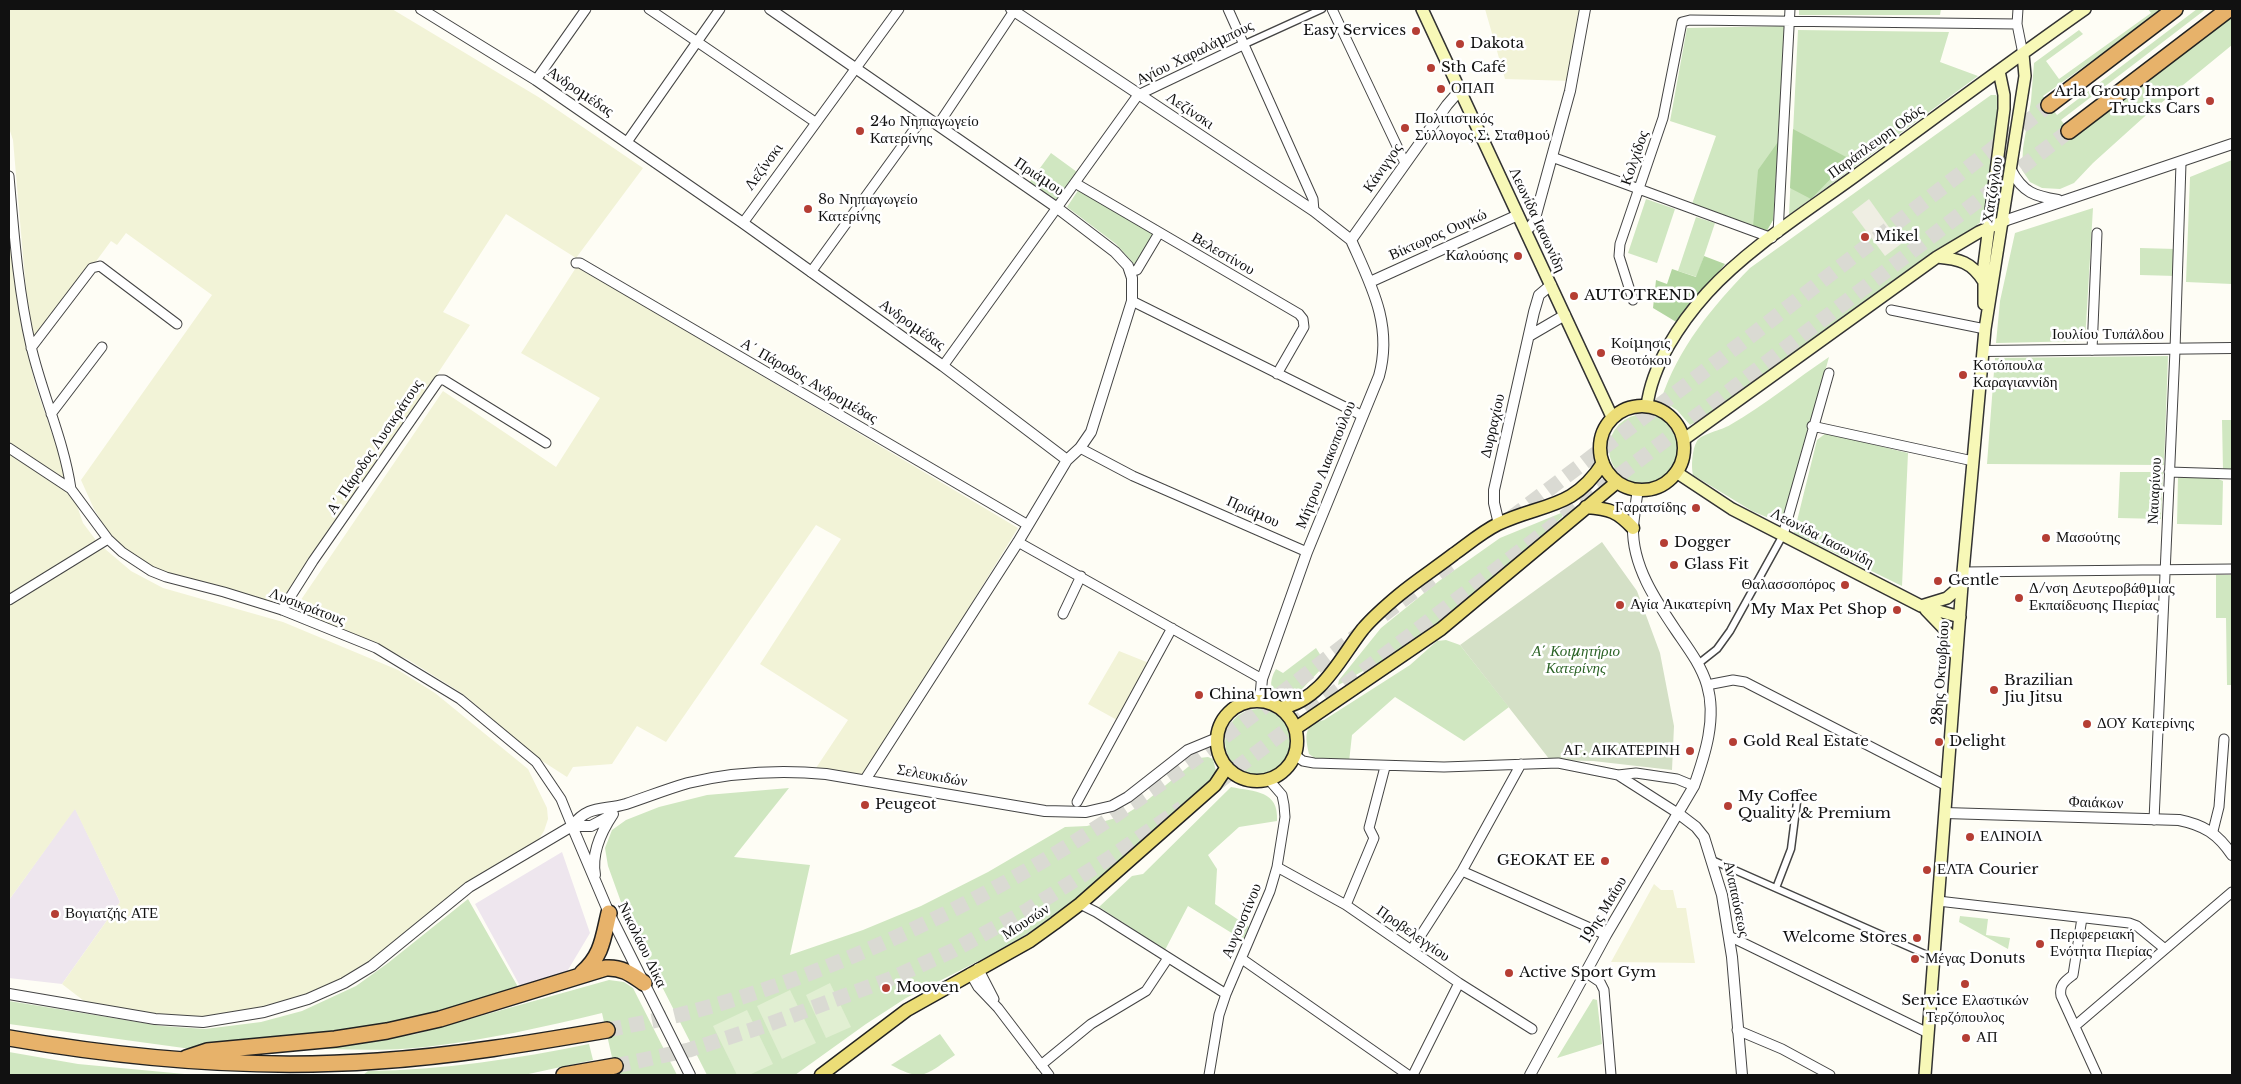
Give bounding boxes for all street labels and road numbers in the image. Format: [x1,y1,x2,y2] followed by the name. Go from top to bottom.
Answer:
[1133,17,1257,89] street label: Αγίου Χαραλάμπους
[543,63,617,121] street label: Ανδρομέδας
[1163,88,1217,134] street label: Λεζίνσκι
[1825,101,1927,183] street label: Παράπλευρη Οδός
[1617,128,1653,188] street label: Κολχίδος
[741,140,787,194] street label: Λεζίνσκι
[1360,140,1406,196] street label: Κάνιγγος
[1011,154,1067,200] street label: Πριάμου
[1979,156,2007,224] street label: Χατζόγλου
[1505,165,1569,275] street label: Λεωνίδα Ιασωνίδη
[1386,205,1490,265] street label: Βίκτωρος Ουγκώ
[1188,229,1258,279] street label: Βελεστίνου
[875,296,949,354] street label: Ανδρομέδας
[2052,326,2164,344] street label: Ιουλίου Τυπάλδου
[737,334,881,428] street label: Α΄ Πάροδος Ανδρομέδας
[323,376,427,518] street label: Α΄ Πάροδος Λυσικράτους
[1477,392,1509,460] street label: Δυρραχίου
[1292,399,1360,531] street label: Μήτρου Λιακοπούλου
[2144,457,2166,525] street label: Ναυαρίνου
[1224,492,1282,532] street label: Πριάμου
[1767,504,1877,572] street label: Λεωνίδα Ιασωνίδη
[266,584,348,630] street label: Λυσικράτους
[1928,620,1954,726] street label: 28ης Οκτωβρίου
[895,761,969,791] street label: Σελευκιδών
[2068,793,2124,813] street label: Φαιάκων
[1719,859,1753,939] street label: Αναπαύσεως
[1577,873,1631,947] street label: 19ης Μαΐου
[1218,881,1266,961] street label: Αυγουστίνου
[614,899,670,991] street label: Νικολάου Δίκα
[999,900,1053,944] street label: Μουσών
[1373,902,1453,966] street label: Προβελεγγίου

